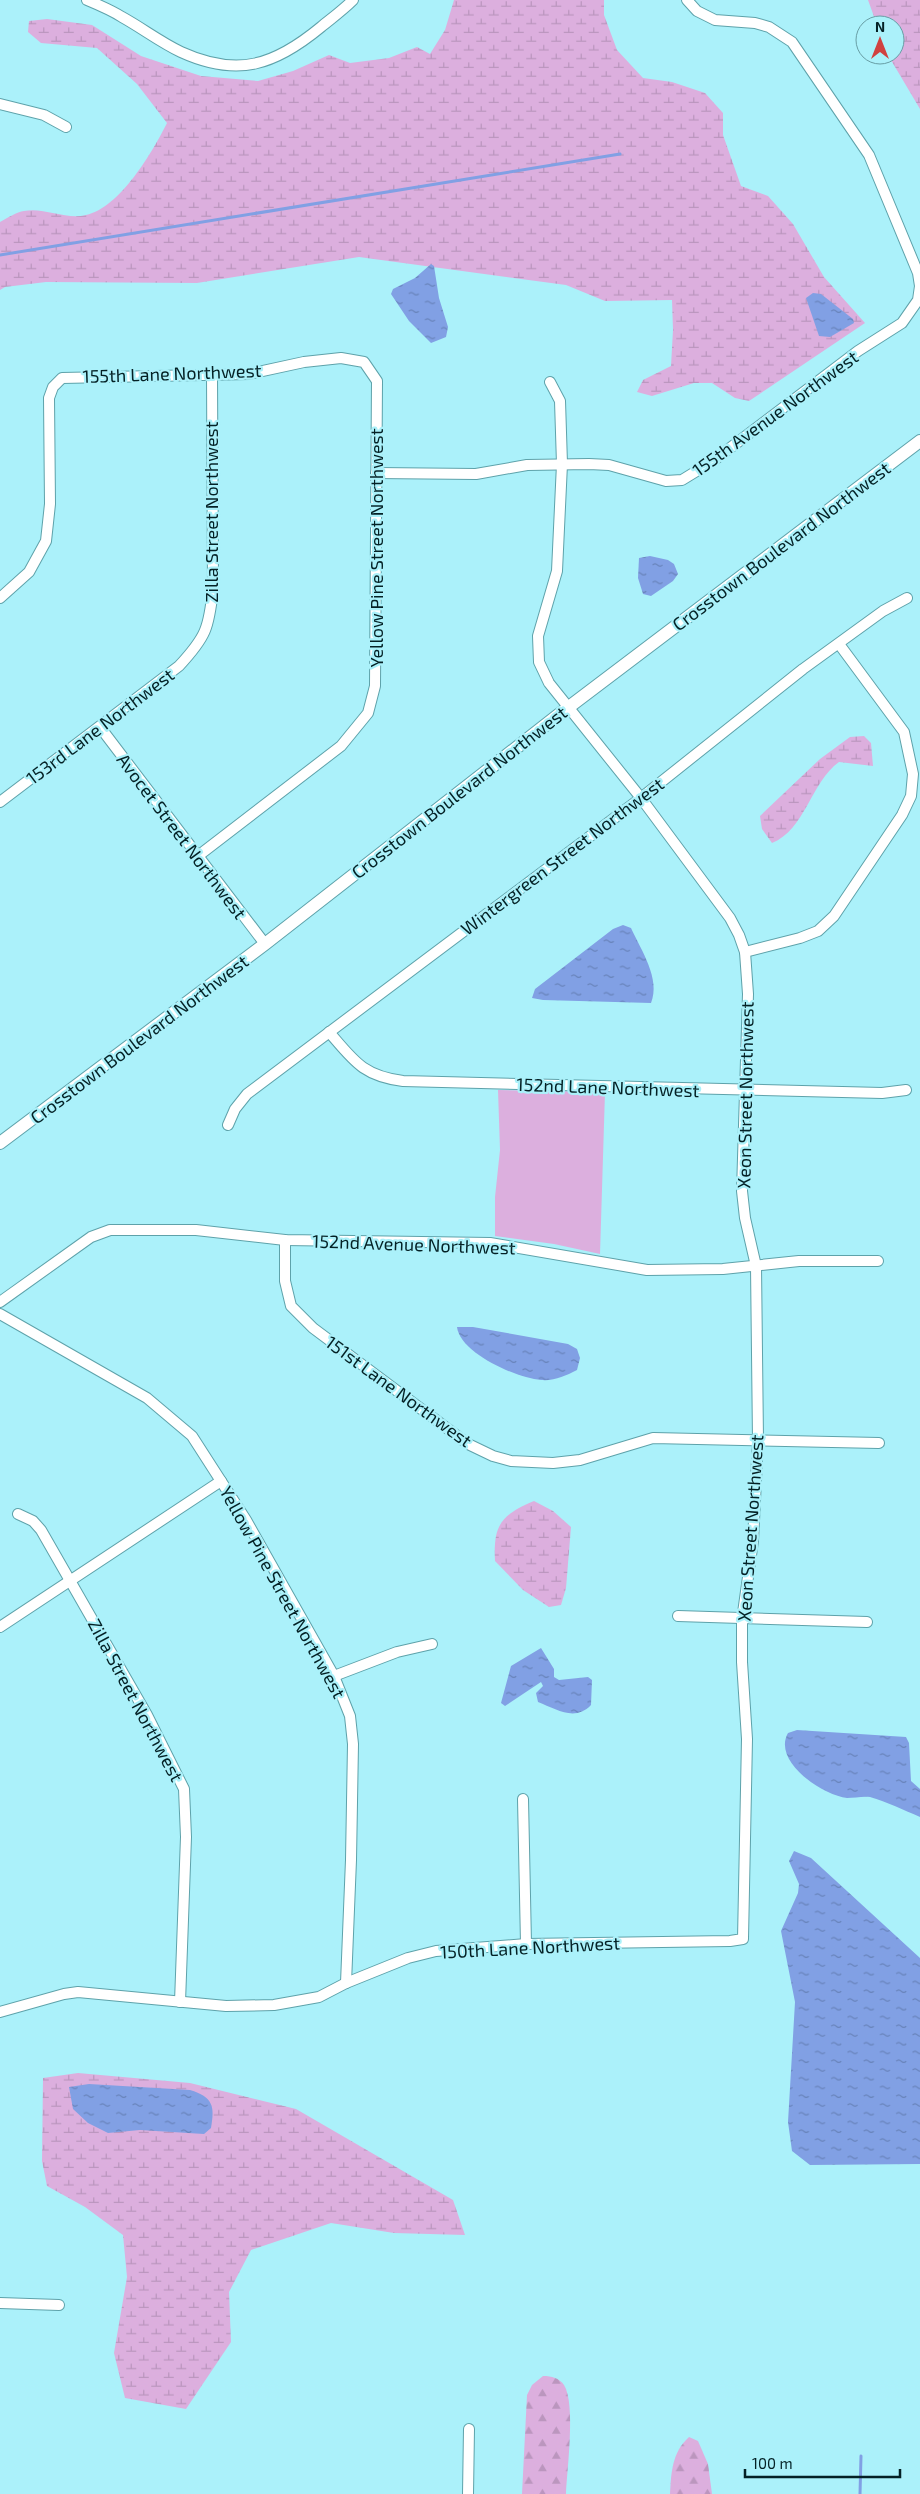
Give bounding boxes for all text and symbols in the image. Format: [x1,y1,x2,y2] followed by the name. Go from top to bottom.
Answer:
[855,15,905,65] north arrow
[875,18,885,35] text: N
[688,345,862,481] street label: 155th Avenue Northwest
[82,359,262,387] street label: 155th Lane Northwest
[200,421,222,603] street label: Zilla Street Northwest
[365,428,387,668] street label: Yellow Pine Street Northwest
[668,457,894,635] street label: Crosstown Boulevard Northwest
[22,663,178,789] street label: 153rd Lane Northwest
[347,701,571,883] street label: Crosstown Boulevard Northwest
[113,749,252,923] street label: Avocet Street Northwest
[456,772,668,940] street label: Wintergreen Street Northwest
[26,950,252,1128] street label: Crosstown Boulevard Northwest
[732,1001,758,1189] street label: Xeon Street Northwest
[516,1073,700,1101] street label: 152nd Lane Northwest
[312,1229,516,1259] street label: 152nd Avenue Northwest
[322,1331,476,1451] street label: 151st Lane Northwest
[733,1434,768,1622] street label: Xeon Street Northwest
[215,1482,351,1702] street label: Yellow Pine Street Northwest
[84,1615,188,1785] street label: Zilla Street Northwest
[439,1931,621,1963] street label: 150th Lane Northwest
[745,2446,900,2478] scale bar
[752,2454,793,2472] text: 100 m

